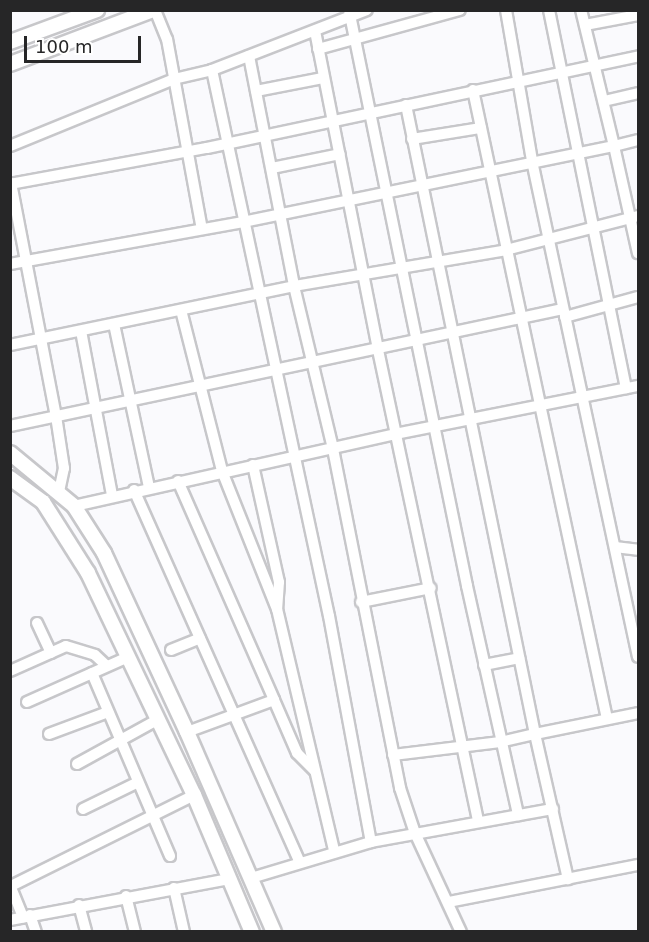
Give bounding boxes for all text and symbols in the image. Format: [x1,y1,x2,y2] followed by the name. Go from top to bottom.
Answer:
[27,24,144,62] scale bar
[35,36,93,57] text: 100 m

